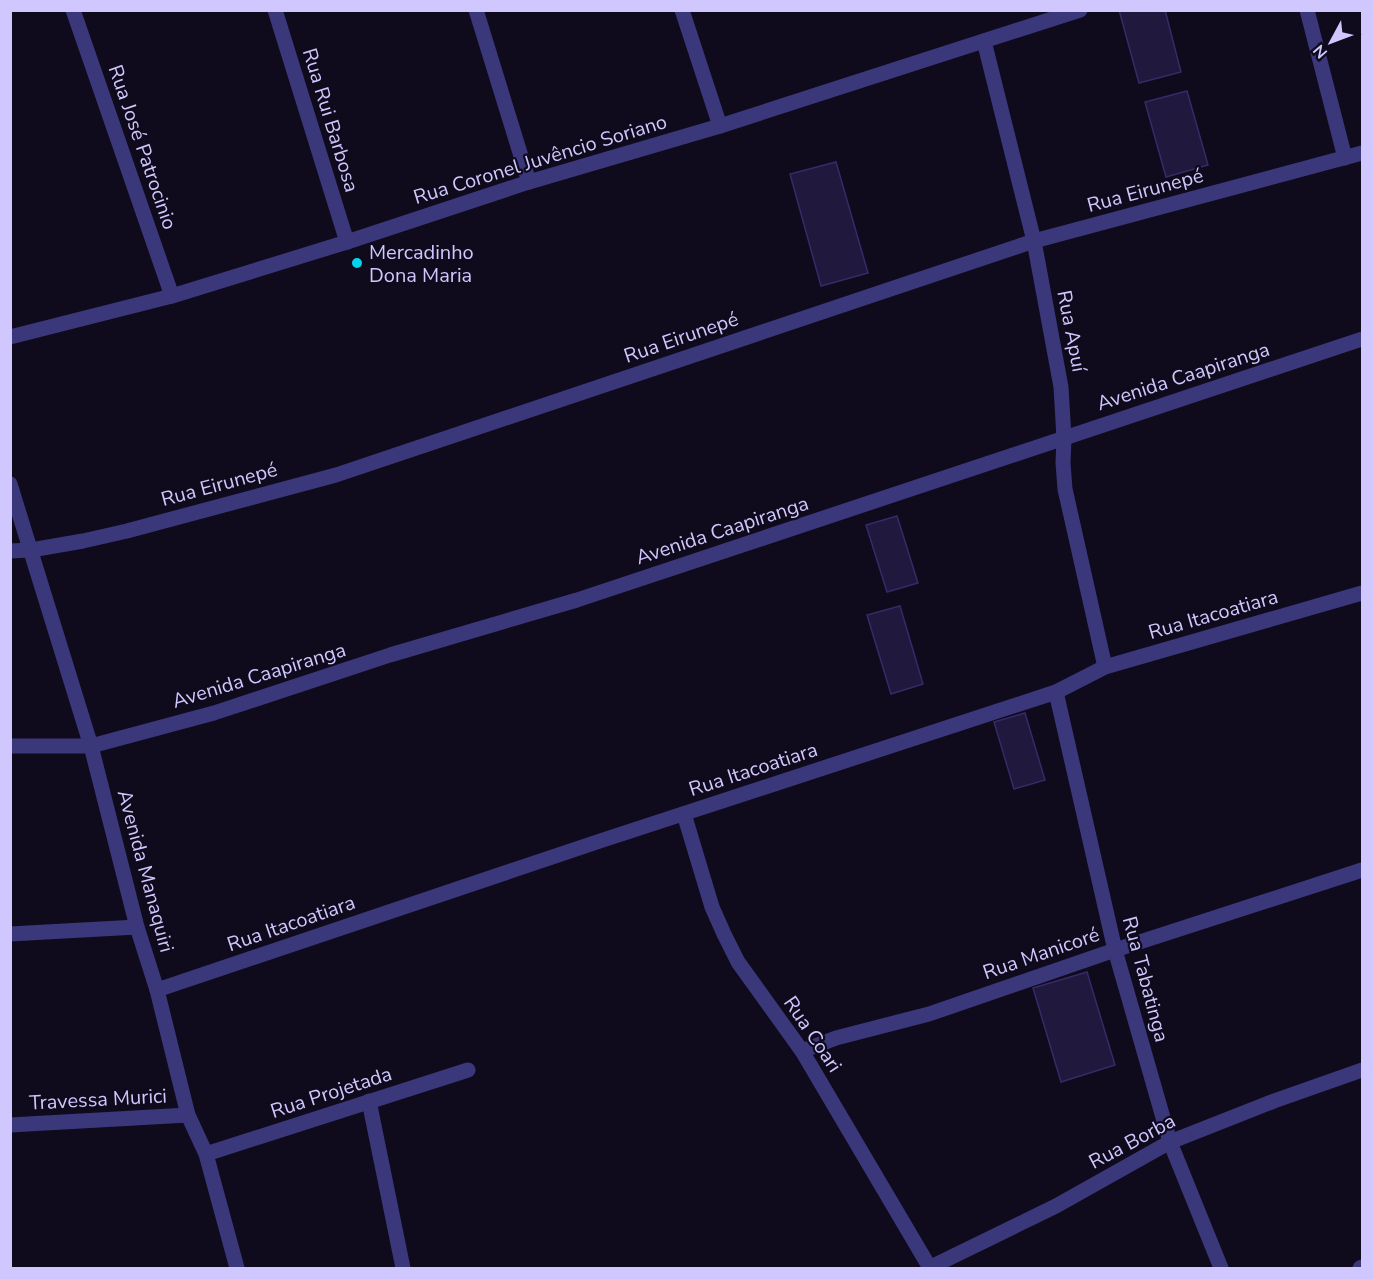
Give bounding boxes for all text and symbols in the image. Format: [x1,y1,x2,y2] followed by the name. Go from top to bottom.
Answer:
[1301,12,1361,72] north arrow
[1308,39,1333,63] text: N
[296,45,365,195] street label: Rua Rui Barbosa
[102,61,183,233] street label: Rua José Patrocinio
[410,108,670,211] street label: Rua Coronel Juvêncio Soriano
[1084,162,1206,219] street label: Rua Eirunepé
[369,239,474,289] place label: Mercadinho Dona Maria
[350,256,364,270] marker: Mercadinho Dona Maria
[1050,288,1093,375] street label: Rua Apuí
[620,305,742,370] street label: Rua Eirunepé
[1093,336,1273,417] street label: Avenida Caapiranga
[158,456,280,513] street label: Rua Eirunepé
[632,490,812,571] street label: Avenida Caapiranga
[1145,583,1281,646] street label: Rua Itacoatiara
[169,636,349,715] street label: Avenida Caapiranga
[685,736,821,803] street label: Rua Itacoatiara
[111,787,180,955] street label: Avenida Manaquiri
[224,889,359,958] street label: Rua Itacoatiara
[1116,913,1175,1045] street label: Rua Tabatinga
[979,921,1103,986] street label: Rua Manicoré
[777,991,848,1078] street label: Rua Coari
[267,1060,395,1125] street label: Rua Projetada
[28,1082,168,1117] street label: Travessa Murici
[1084,1107,1180,1176] street label: Rua Borba

